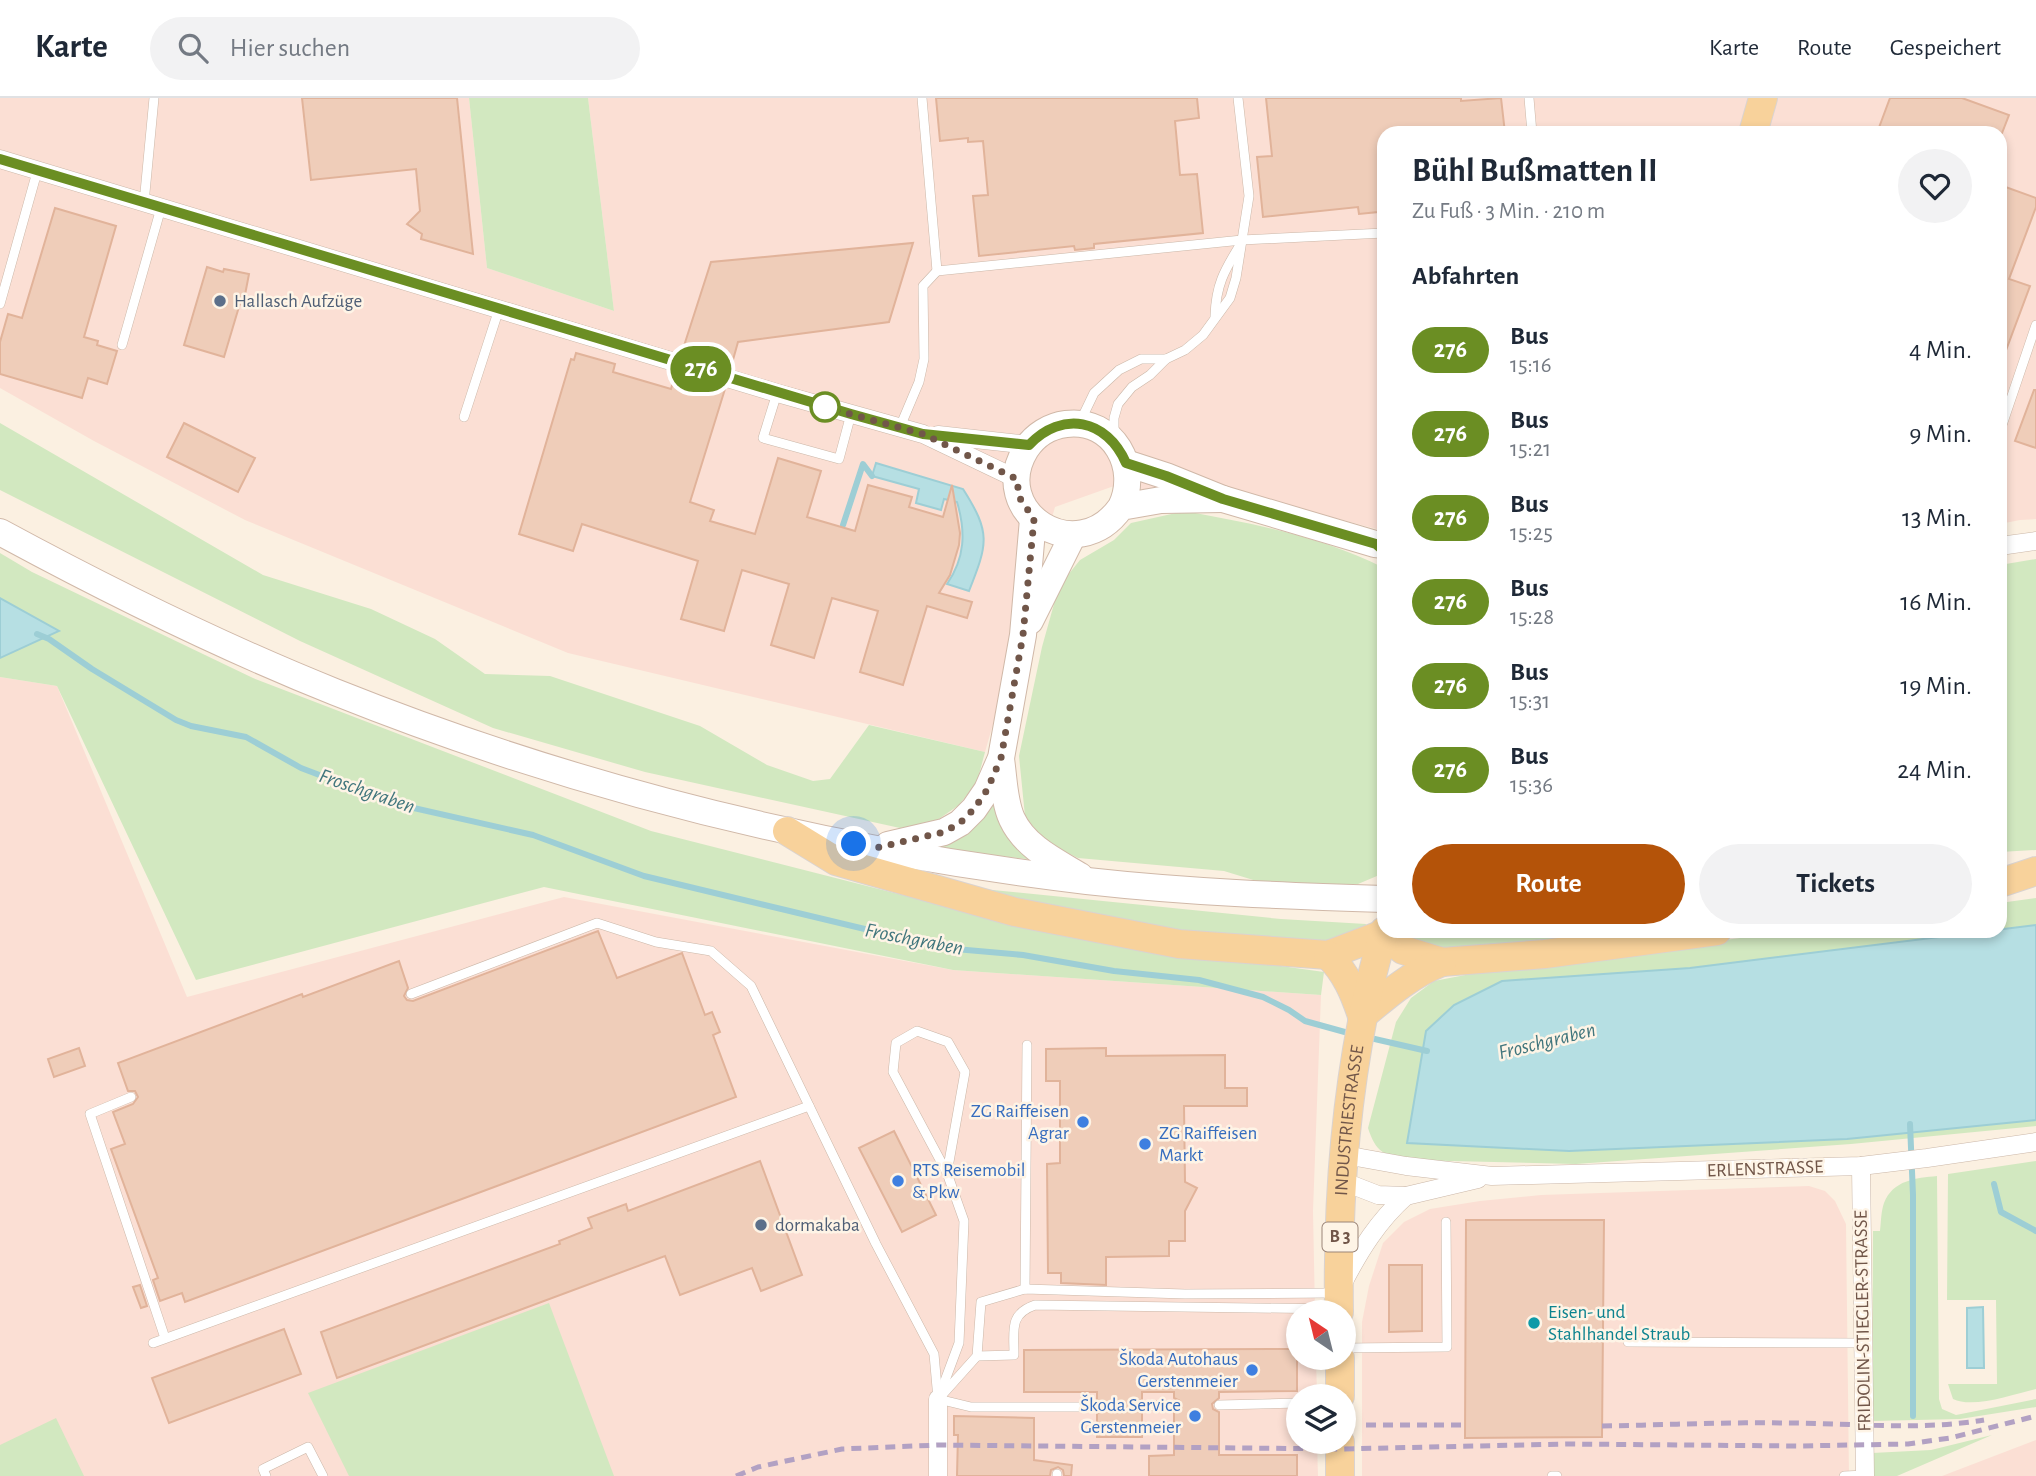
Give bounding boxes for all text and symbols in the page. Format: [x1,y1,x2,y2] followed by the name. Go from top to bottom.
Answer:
[150,17,640,80] search box
[174,29,212,67] icon: search
[35,31,108,64] text: Karte
[230,35,350,61] text: Hier suchen
[1709,36,1759,60] text: Karte
[1797,36,1852,60] text: Route
[1890,36,2001,60] text: Gespeichert
[1898,149,1972,223] button: heart
[1412,155,1658,188] text: Bühl Bußmatten II
[1412,200,1605,223] text: Zu Fuß · 3 Min. · 210 m
[1412,263,1519,289] text: Abfahrten
[234,292,362,311] place label: Hallasch Aufzüge
[212,293,228,309] marker: Hallasch Aufzüge
[1510,323,1549,349] text: Bus
[1909,337,1972,363] text: 4 Min.
[1434,338,1467,362] text: 276
[661,346,741,392] line badge: 276
[1510,354,1552,377] text: 15:16
[684,357,718,381] text: 276
[810,392,840,422] unlabelled marker
[1510,407,1549,433] text: Bus
[1909,421,1972,447] text: 9 Min.
[1434,422,1467,446] text: 276
[1510,438,1551,461] text: 15:21
[1510,491,1549,517] text: Bus
[1902,505,1972,531] text: 13 Min.
[1434,506,1467,530] text: 276
[1510,522,1553,545] text: 15:25
[1510,575,1549,601] text: Bus
[1900,589,1972,615] text: 16 Min.
[1434,590,1467,614] text: 276
[1510,606,1554,629] text: 15:28
[1510,659,1549,685] text: Bus
[1900,673,1972,699] text: 19 Min.
[1434,674,1467,698] text: 276
[1510,690,1550,713] text: 15:31
[1510,743,1549,769] text: Bus
[1897,757,1972,783] text: 24 Min.
[1434,758,1467,782] text: 276
[317,765,417,817] water label: Froschgraben
[1510,774,1553,797] text: 15:36
[836,826,871,861] your location
[1412,844,1685,924] button: Route
[1699,844,1972,924] button: Tickets
[863,919,965,959] water label: Froschgraben
[1496,1019,1598,1063] water label: Froschgraben
[1332,1044,1367,1196] street label: INDUSTRIESTRASSE
[971,1102,1069,1143] place label: ZG Raiffeisen Agrar
[1075,1114,1091,1130] marker: ZG Raiffeisen Agrar
[1159,1124,1257,1165] place label: ZG Raiffeisen Markt
[1137,1136,1153,1152] marker: ZG Raiffeisen Markt
[1707,1157,1823,1181] street label: ERLENSTRASSE
[912,1161,1026,1202] place label: RTS Reisemobil & Pkw
[890,1173,906,1189] marker: RTS Reisemobil & Pkw
[1852,1210,1874,1432] street label: FRIDOLIN-STIEGLER-STRASSE
[775,1216,860,1235] place label: dormakaba
[753,1217,769,1233] marker: dormakaba
[1322,1222,1358,1252] road number: B 3
[1286,1300,1356,1370] north arrow
[1286,1300,1356,1454] map controls
[1548,1303,1690,1344] place label: Eisen- und Stahlhandel Straub
[1526,1315,1542,1331] marker: Eisen- und Stahlhandel Straub
[1119,1348,1238,1391] place label: Škoda Autohaus Gerstenmeier
[1244,1362,1260,1378] marker: Škoda Autohaus Gerstenmeier
[1286,1384,1356,1454] button: layers
[1080,1394,1181,1437] place label: Škoda Service Gerstenmeier
[1187,1408,1203,1424] marker: Škoda Service Gerstenmeier

